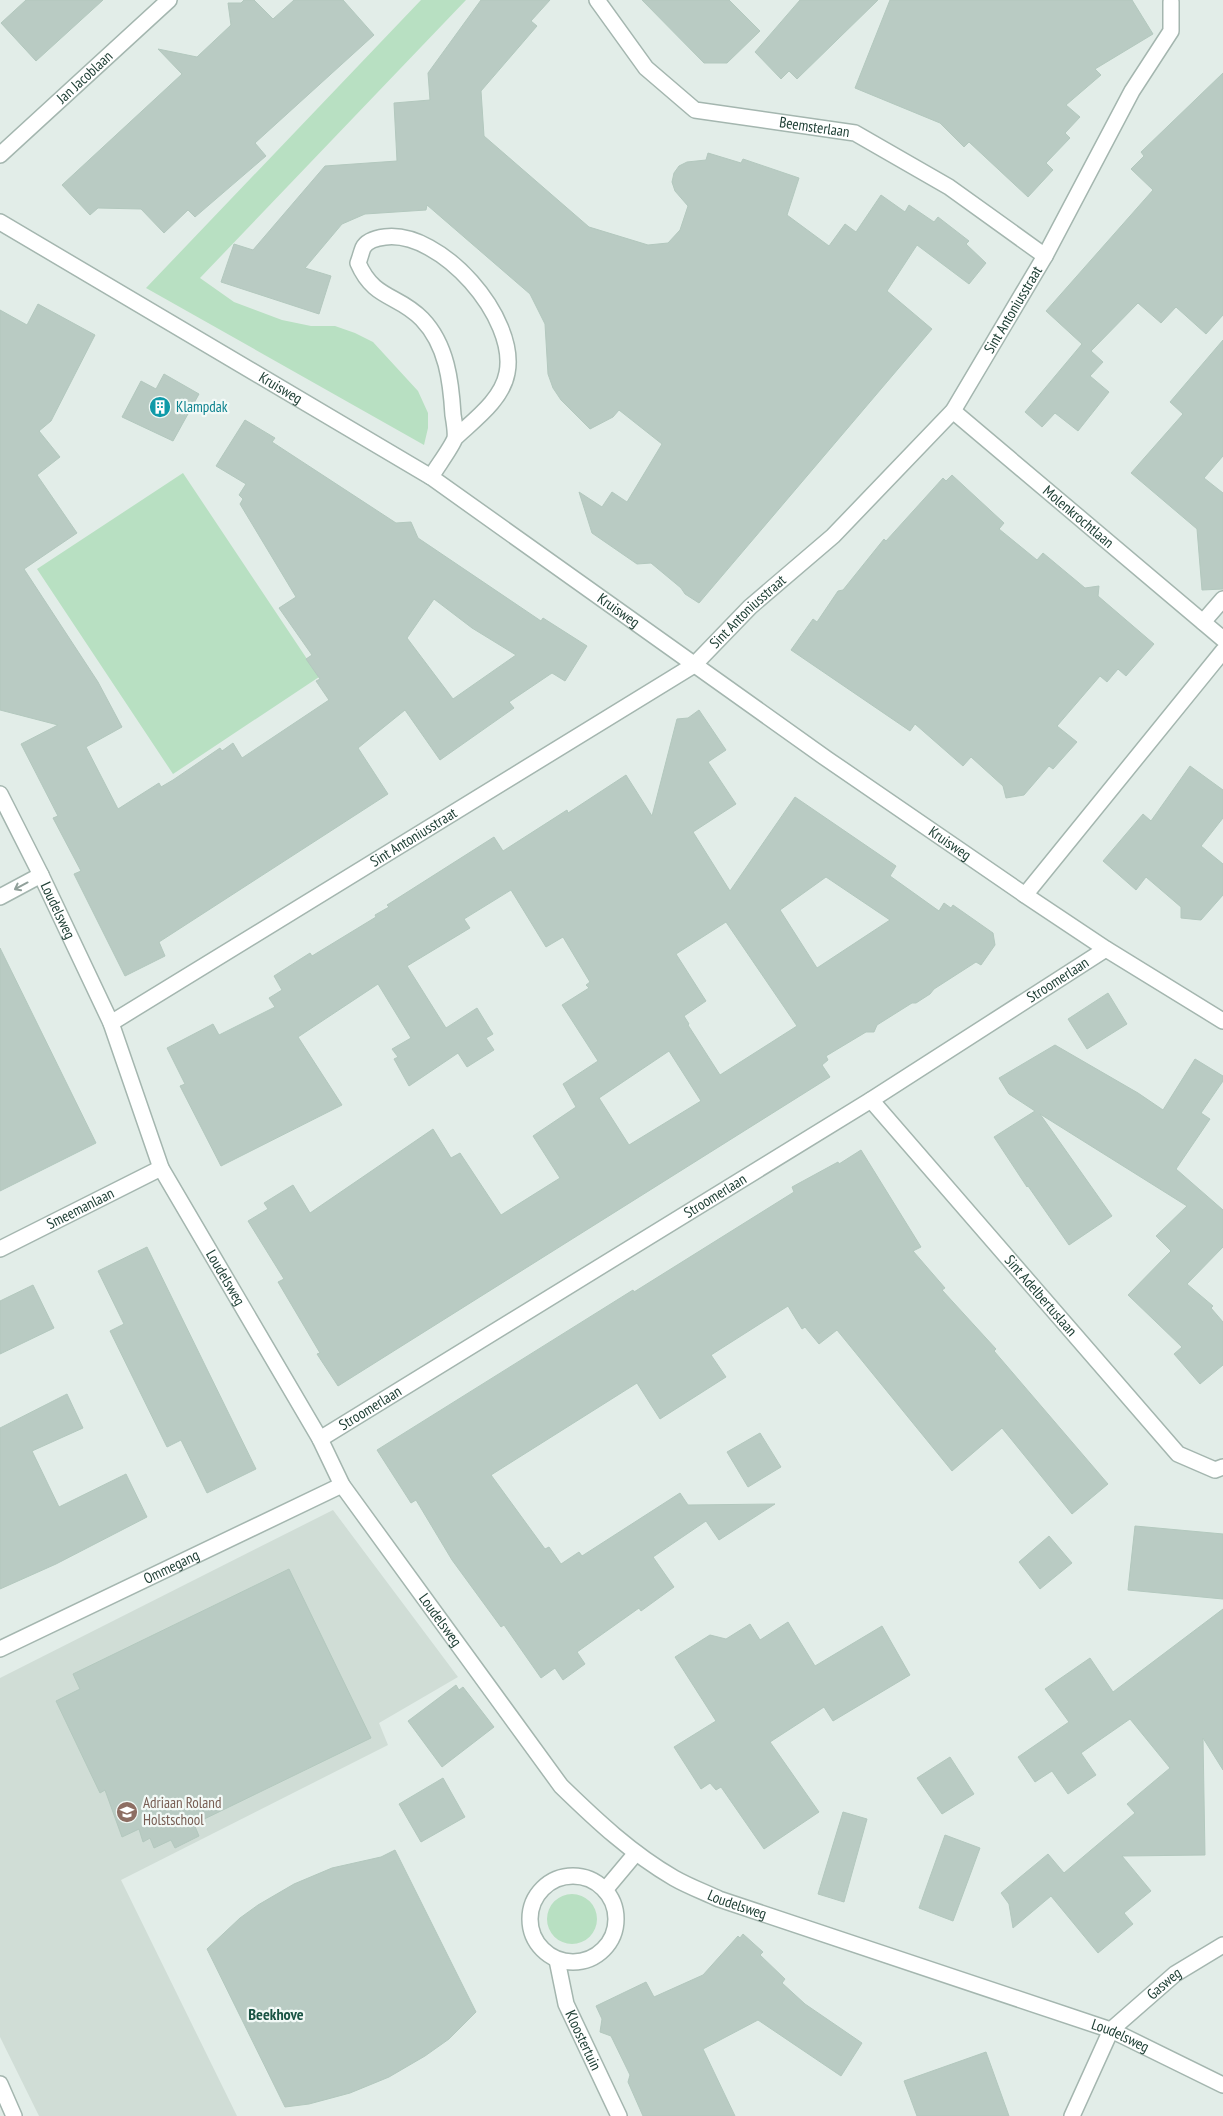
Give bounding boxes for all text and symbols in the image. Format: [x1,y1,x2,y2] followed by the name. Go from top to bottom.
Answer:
[52,46,116,108] street label: Jan Jacoblaan
[778,112,851,141] street label: Beemsterlaan
[979,262,1046,357] street label: Sint Antoniusstraat
[256,367,306,408] street label: Kruisweg
[148,395,172,419] building icon: Klampdak
[176,397,228,416] place label: Klampdak
[1039,481,1118,552] street label: Molenkrochtlaan
[705,571,790,652] street label: Sint Antoniusstraat
[594,589,644,632] street label: Kruisweg
[366,803,460,871] street label: Sint Antoniusstraat
[925,822,975,864] street label: Kruisweg
[37,879,80,942] street label: Loudelsweg
[13,881,28,891] one-way arrow
[1023,953,1092,1006] street label: Stroomerlaan
[680,1169,750,1222] street label: Stroomerlaan
[43,1183,117,1233] street label: Smeemanlaan
[202,1246,249,1309] street label: Loudelsweg
[1001,1251,1082,1340] street label: Sint Adelbertuslaan
[335,1381,405,1434] street label: Stroomerlaan
[140,1545,202,1588] street label: Ommegang
[415,1589,466,1650] street label: Loudelsweg
[143,1793,221,1829] place label: Adriaan Roland Holstschool
[115,1800,139,1824] school or university icon: Adriaan Roland Holstschool
[705,1885,769,1923] street label: Loudelsweg
[1143,1963,1184,2003] street label: Gasweg
[248,2004,304,2024] district label: Beekhove
[561,2007,606,2073] street label: Kloostertuin
[1089,2014,1152,2056] street label: Loudelsweg

